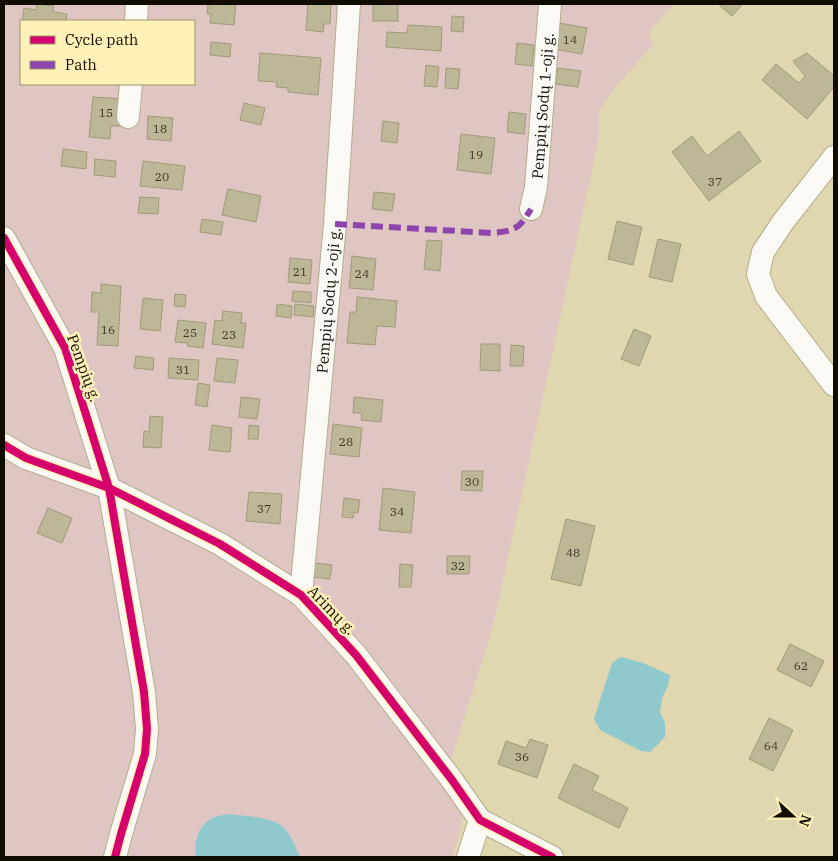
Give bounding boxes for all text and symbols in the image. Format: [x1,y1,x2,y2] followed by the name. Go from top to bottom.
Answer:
[20,20,195,85] legend
[65,30,138,49] text: Cycle path
[527,32,557,179] street label: Pempių Sodų 1-oji g.
[563,32,577,47] house number: 14
[65,55,97,74] text: Path
[99,105,113,120] house number: 15
[153,121,167,136] house number: 18
[469,147,483,162] house number: 19
[155,169,169,184] house number: 20
[708,174,722,189] house number: 37
[312,227,344,374] street label: Pempių Sodų 2-oji g.
[293,264,307,279] house number: 21
[355,266,369,281] house number: 24
[101,322,115,337] house number: 16
[183,325,197,340] house number: 25
[222,327,236,342] house number: 23
[63,332,105,404] street label: Pempių g.
[176,362,190,377] house number: 31
[339,434,353,449] house number: 28
[465,474,479,489] house number: 30
[257,501,271,516] house number: 37
[390,504,404,519] house number: 34
[566,545,580,560] house number: 48
[451,558,465,573] house number: 32
[304,581,360,639] street label: Arimų g.
[794,658,808,673] house number: 62
[764,738,778,753] house number: 64
[515,749,529,764] house number: 36
[768,791,818,841] north arrow
[795,812,816,829] text: N

